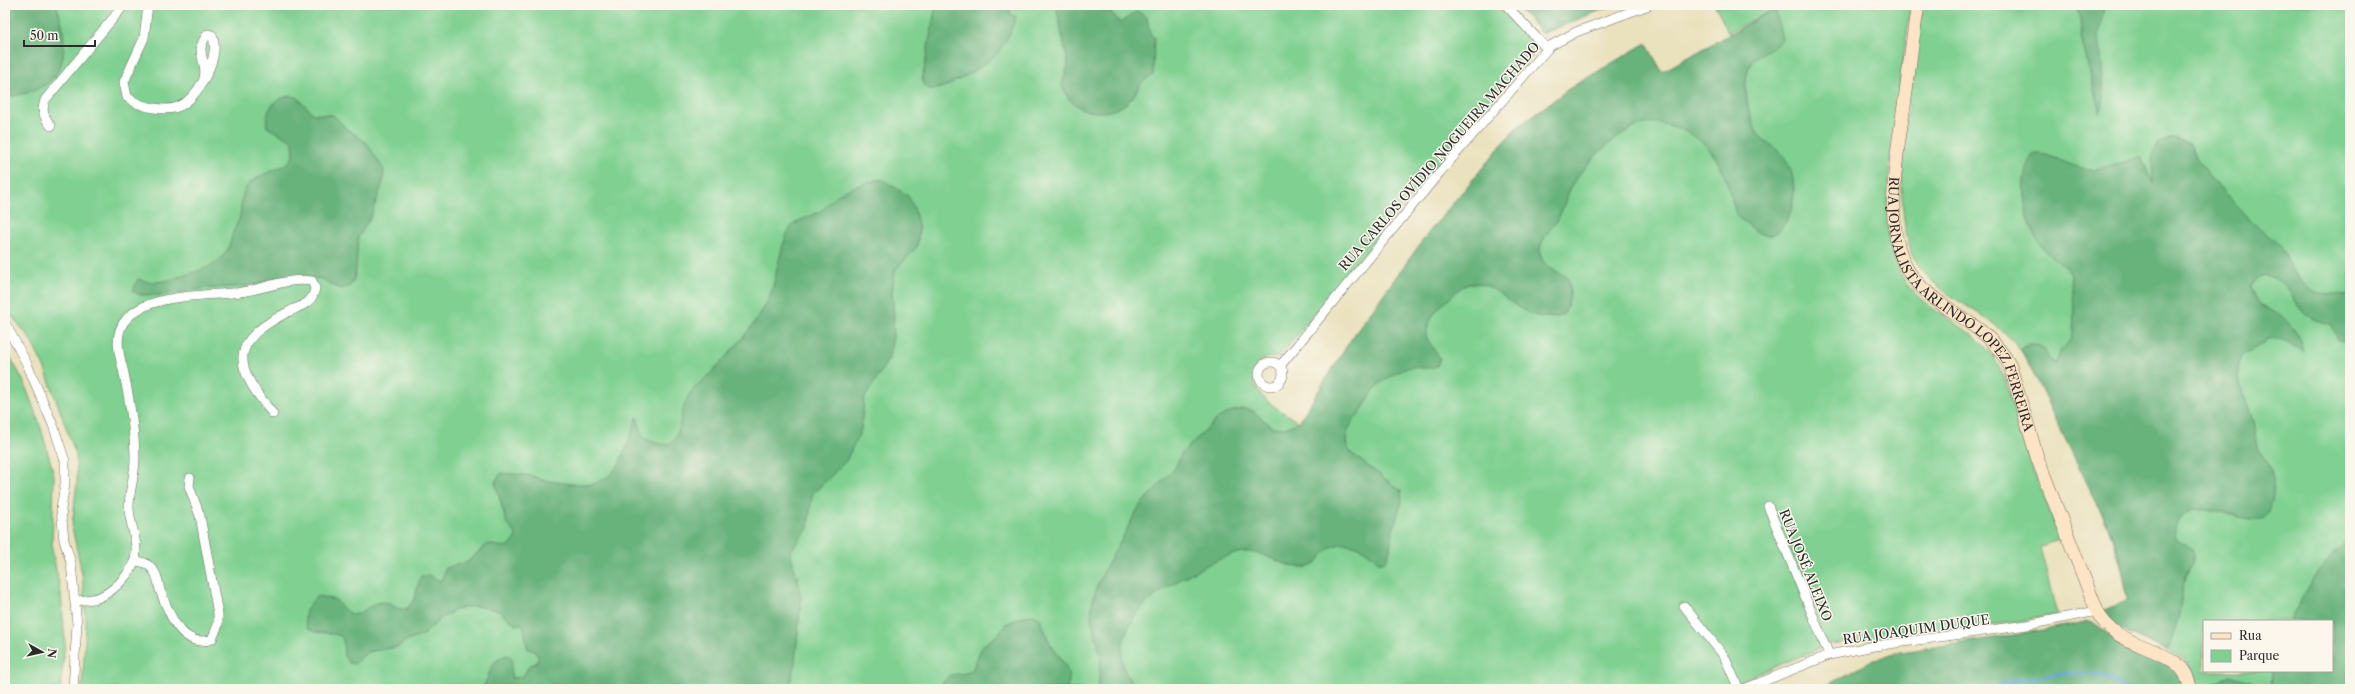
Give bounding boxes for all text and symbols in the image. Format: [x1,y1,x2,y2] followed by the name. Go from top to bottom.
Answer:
[24,22,95,48] scale bar
[30,28,59,43] text: 50 m
[1335,38,1543,274] street label: RUA CARLOS OVÍDIO NOGUEIRA MACHADO
[1885,176,2037,434] street label: RUA JORNALISTA ARLINDO LOPEZ FERREIRA
[1776,507,1836,623] street label: RUA JOSÉ ALEIXO
[1842,611,1990,647] street label: RUA JOAQUIM DUQUE
[2203,620,2333,672] legend
[2239,628,2262,643] text: Rua
[22,632,62,672] north arrow
[44,648,59,660] text: N
[2239,648,2280,663] text: Parque

